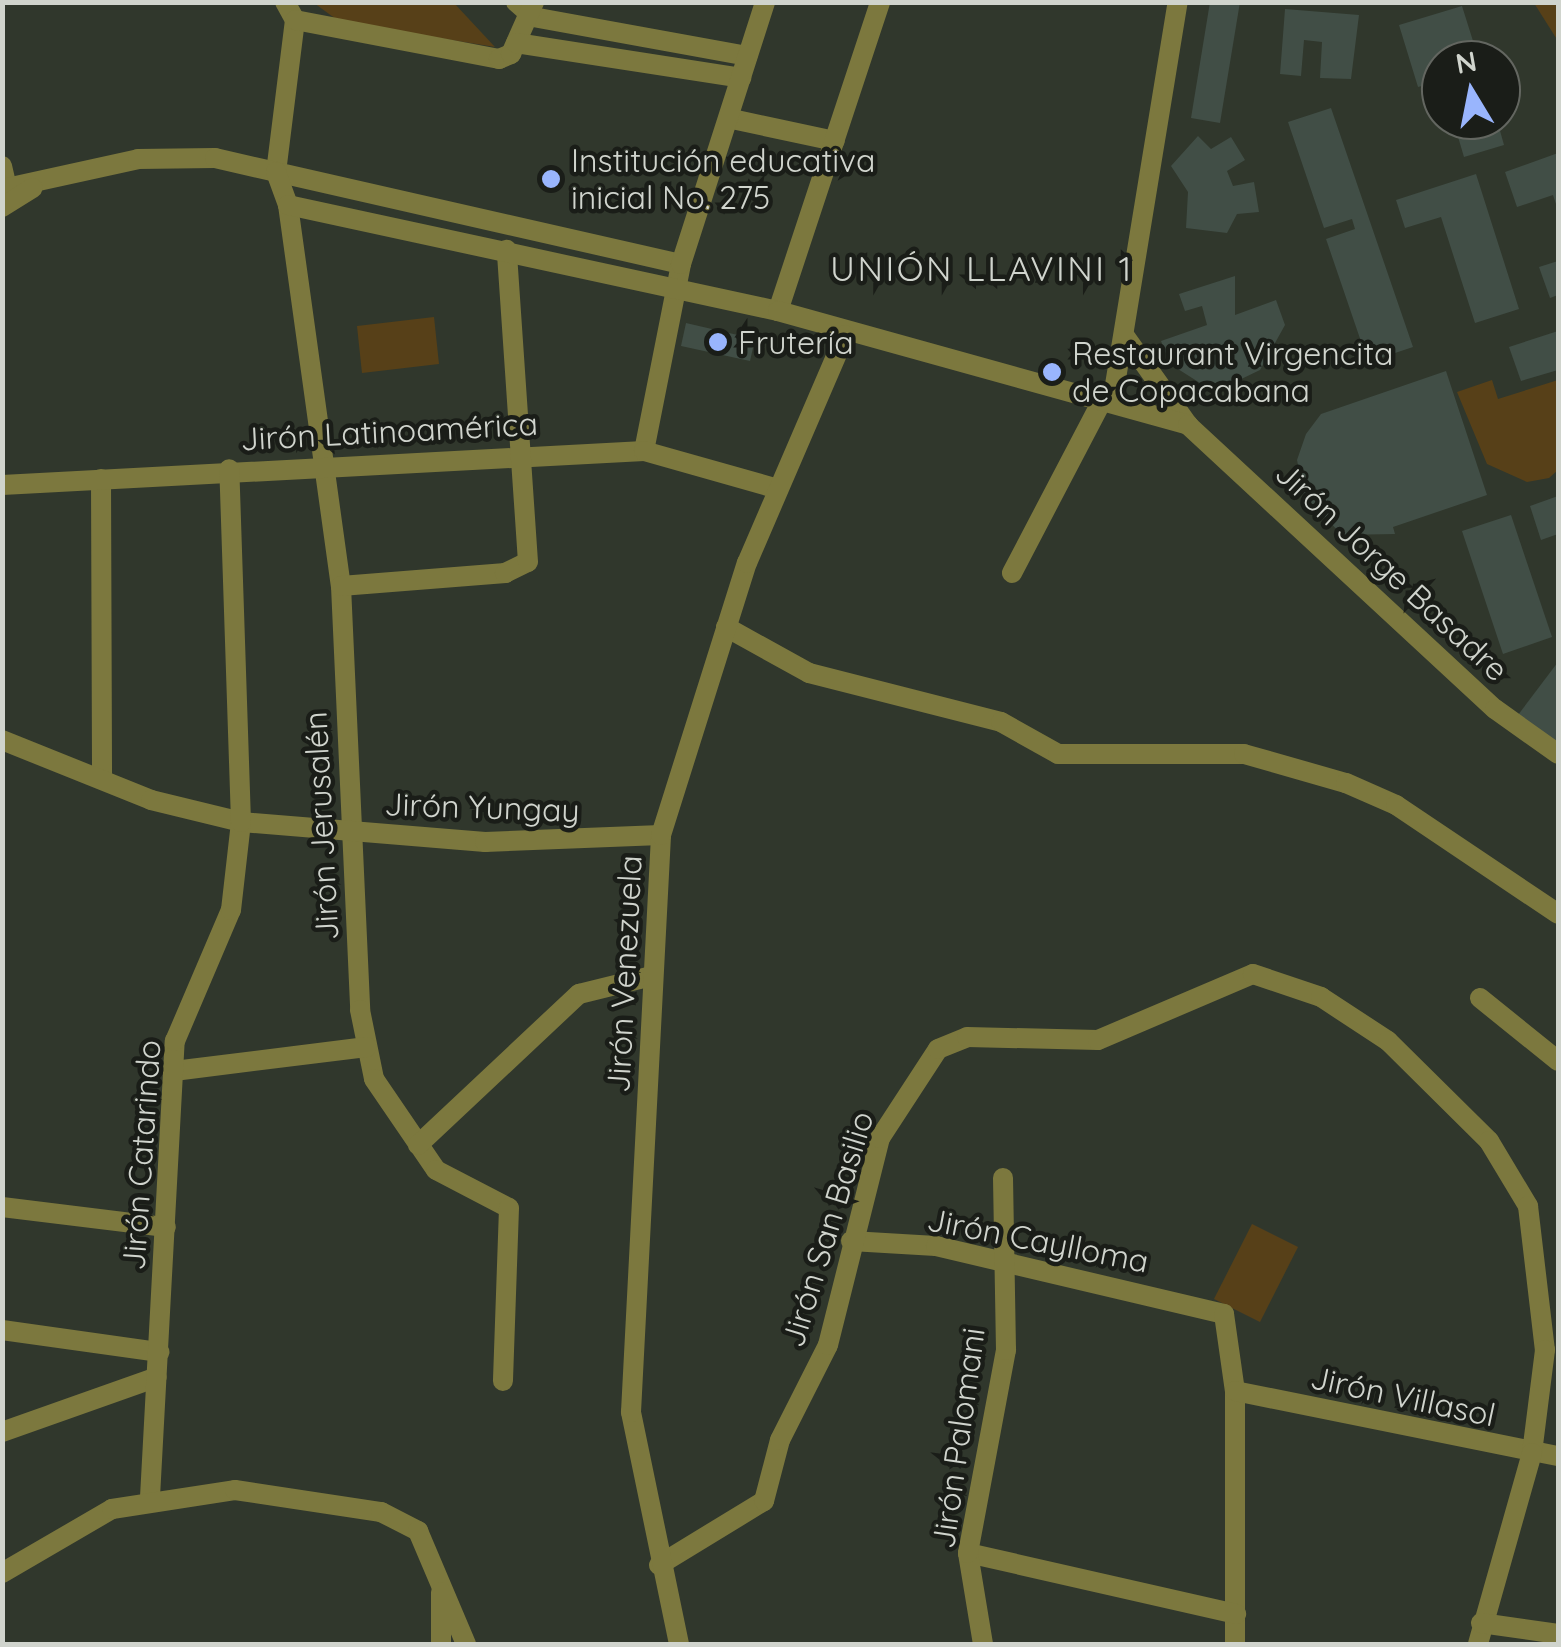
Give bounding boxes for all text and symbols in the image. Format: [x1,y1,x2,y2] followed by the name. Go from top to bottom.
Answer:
[1421,40,1521,140] north arrow
[1453,43,1479,81] text: N
[571,142,875,217] place label: Institución educativa inicial No. 275
[540,168,562,190] marker: Institución educativa inicial No. 275
[830,247,1134,289] district label: UNIÓN LLAVINI 1
[738,323,854,361] place label: Frutería
[707,331,729,353] marker: Frutería
[1072,335,1393,410] place label: Restaurant Virgencita de Copacabana
[1041,361,1063,383] marker: Restaurant Virgencita de Copacabana
[239,404,539,458] street label: Jirón Latinoamérica
[1268,453,1516,689] street label: Jirón Jorge Basadre
[296,711,346,941] street label: Jirón Jerusalén
[384,784,580,830] street label: Jirón Yungay
[599,854,649,1094] street label: Jirón Venezuela
[114,1038,168,1272] street label: Jirón Catarindo
[773,1107,881,1351] street label: Jirón San Basilio
[924,1200,1152,1280] street label: Jirón Caylloma
[923,1325,993,1551] street label: Jirón Palomani
[1307,1358,1499,1434] street label: Jirón Villasol

